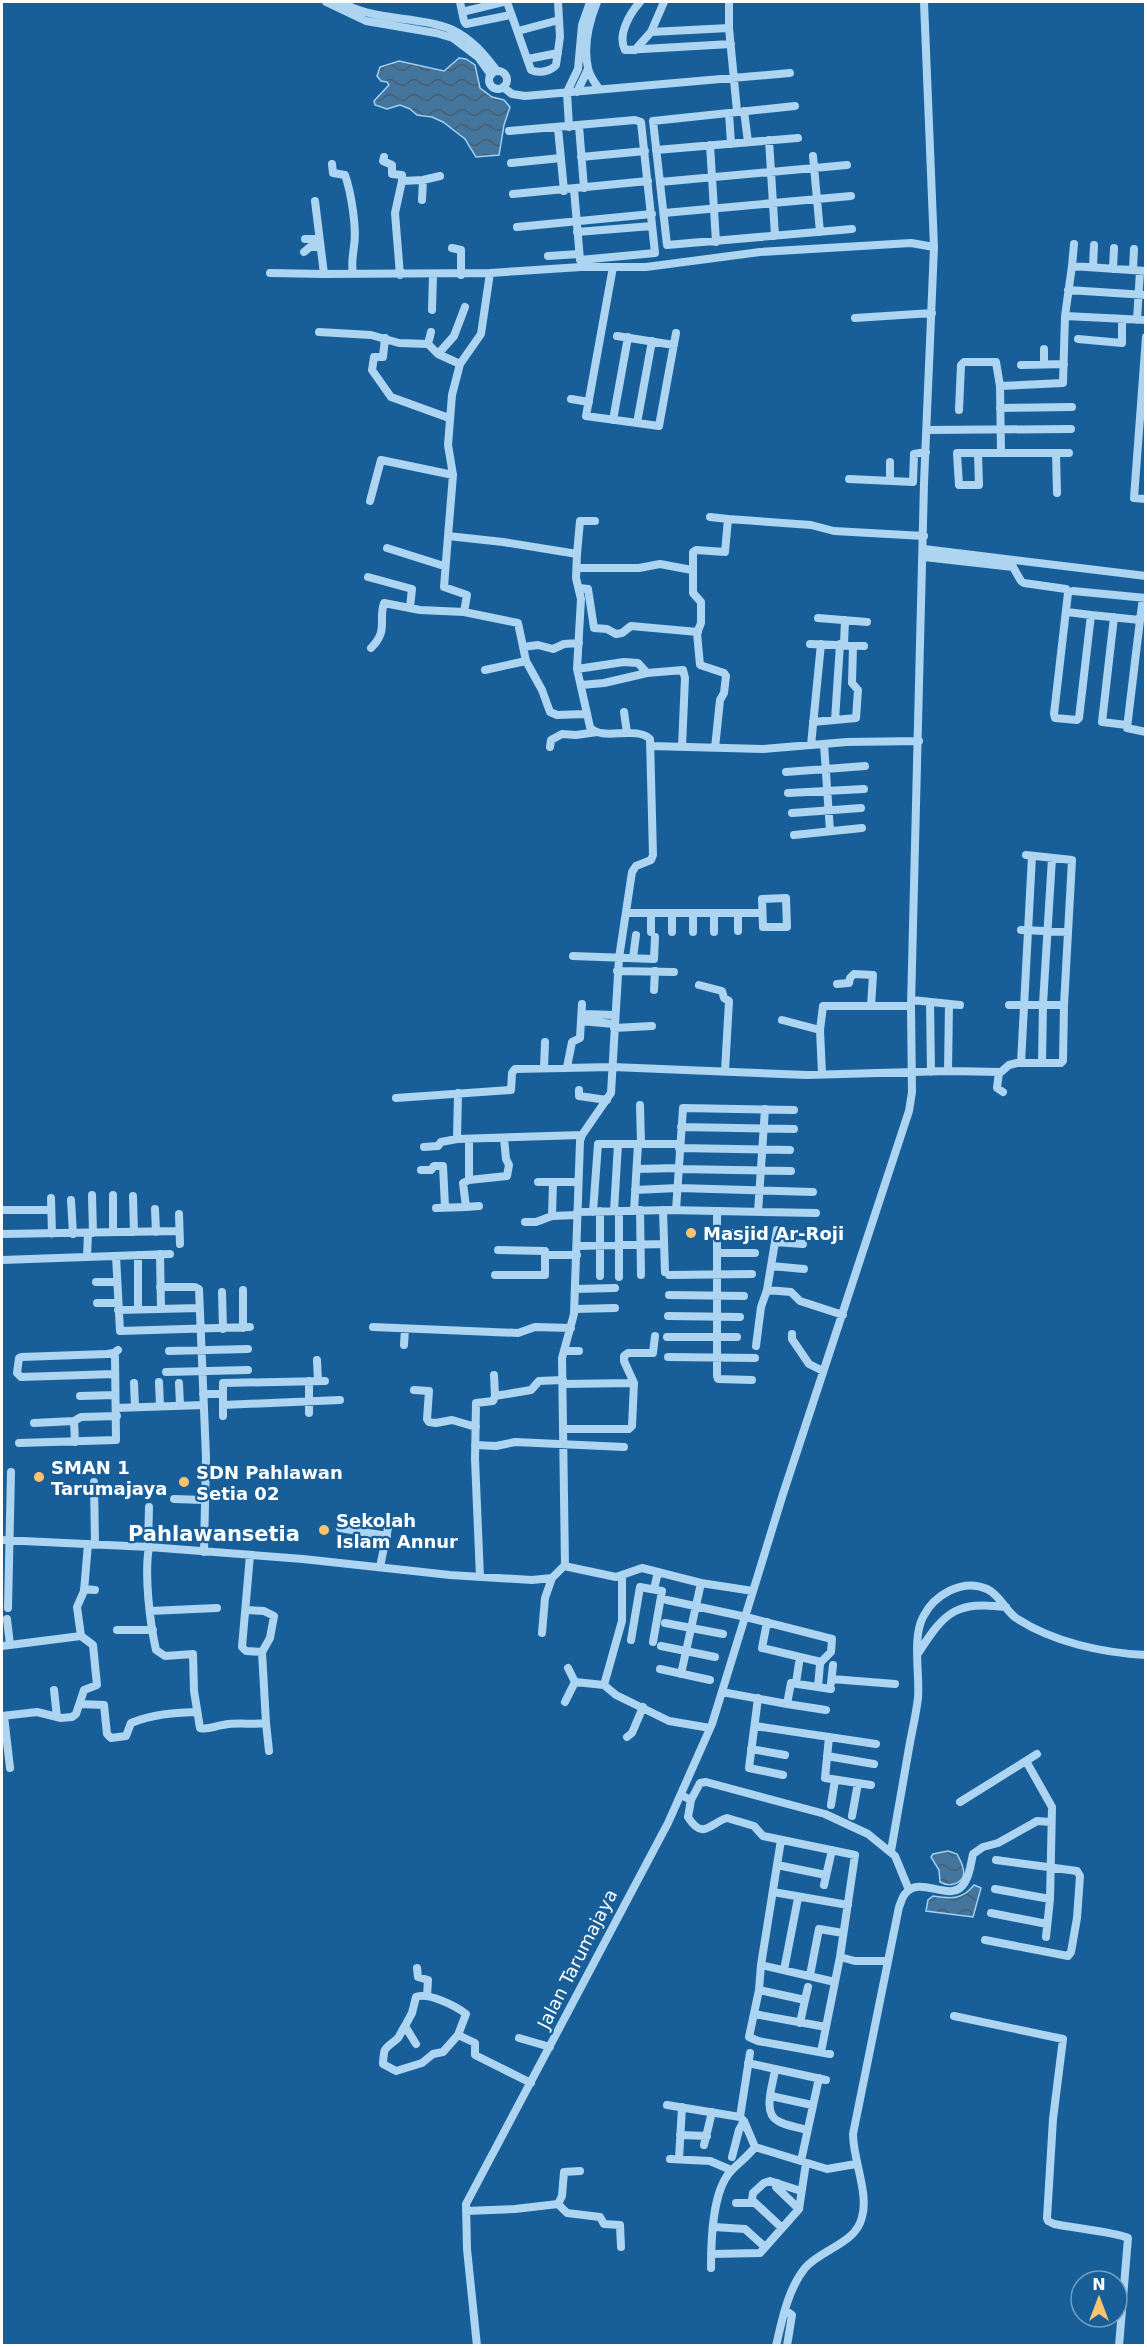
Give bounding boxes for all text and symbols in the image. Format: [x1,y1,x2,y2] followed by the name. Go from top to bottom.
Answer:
[703,1223,844,1244] place label: Masjid Ar-Roji
[684,1226,698,1240] marker: Masjid Ar-Roji
[51,1457,167,1499] place label: SMAN 1 Tarumajaya
[196,1462,343,1504] place label: SDN Pahlawan Setia 02
[32,1470,46,1484] marker: SMAN 1 Tarumajaya
[177,1475,191,1489] marker: SDN Pahlawan Setia 02
[336,1510,458,1552] place label: Sekolah Islam Annur
[128,1522,300,1546] district label: Pahlawansetia
[317,1523,331,1537] marker: Sekolah Islam Annur
[532,1886,621,2033] street label: Jalan Tarumajaya
[1069,2269,1129,2329] north arrow
[1092,2275,1106,2294] text: N

